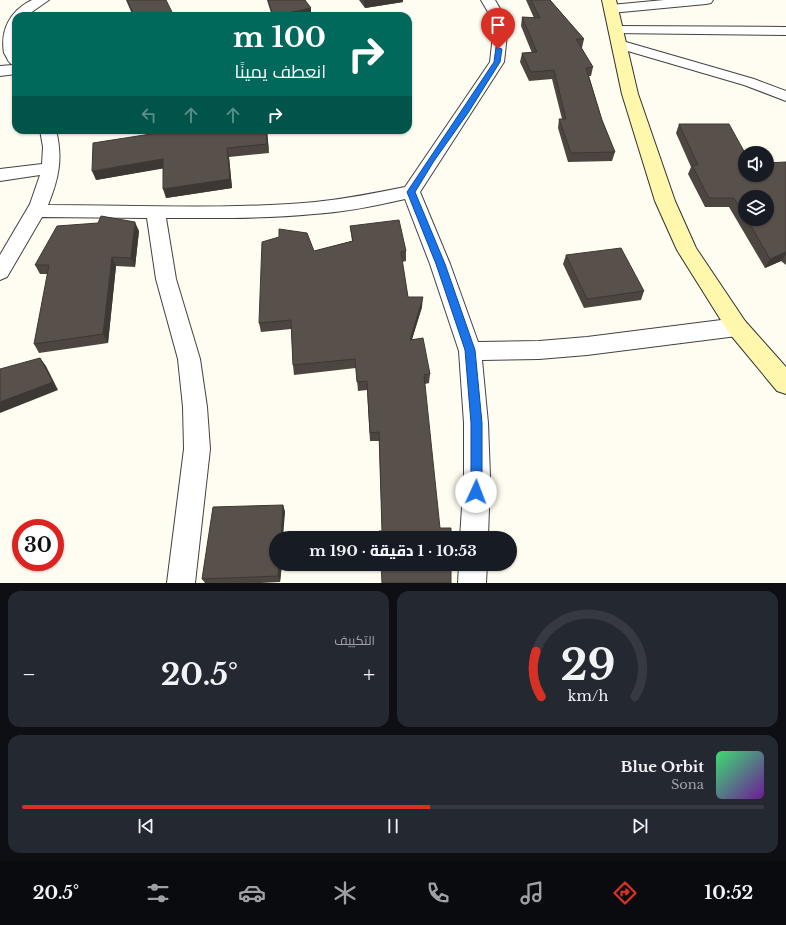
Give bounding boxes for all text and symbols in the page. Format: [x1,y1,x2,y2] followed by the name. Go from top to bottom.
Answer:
[481,8,515,49] pin
[487,14,509,36] icon: arrive
[233,20,326,55] text: 100 m
[340,28,392,80] icon: right
[234,61,326,83] text: انعطف يمينًا
[138,104,160,126] icon: left
[180,104,202,126] icon: ahead
[222,104,244,126] icon: ahead
[264,104,286,126] icon: right
[738,146,774,226] map controls
[738,146,774,182] button: sound
[738,190,774,226] button: layers
[455,471,497,513] position arrow
[12,519,64,571] speed limit sign: 30
[309,541,477,560] text: 10:53 · 1 دقيقة · 190 m
[334,632,375,649] text: التكييف
[560,640,615,691] text: 29
[161,656,238,693] text: 20.5°
[22,661,36,688] text: −
[363,661,375,688] text: +
[567,687,608,705] text: km/h
[621,757,704,776] text: Blue Orbit
[671,776,704,793] text: Sona
[135,815,157,837] icon: previous
[382,815,404,837] icon: pause
[629,815,651,837] icon: next
[144,879,172,907] icon: filters
[238,879,266,907] icon: car
[331,879,359,907] icon: climate
[424,879,452,907] icon: phone
[518,879,546,907] icon: music
[611,879,639,907] icon: directions
[33,882,79,904] text: 20.5°
[704,882,753,904] text: 10:52

